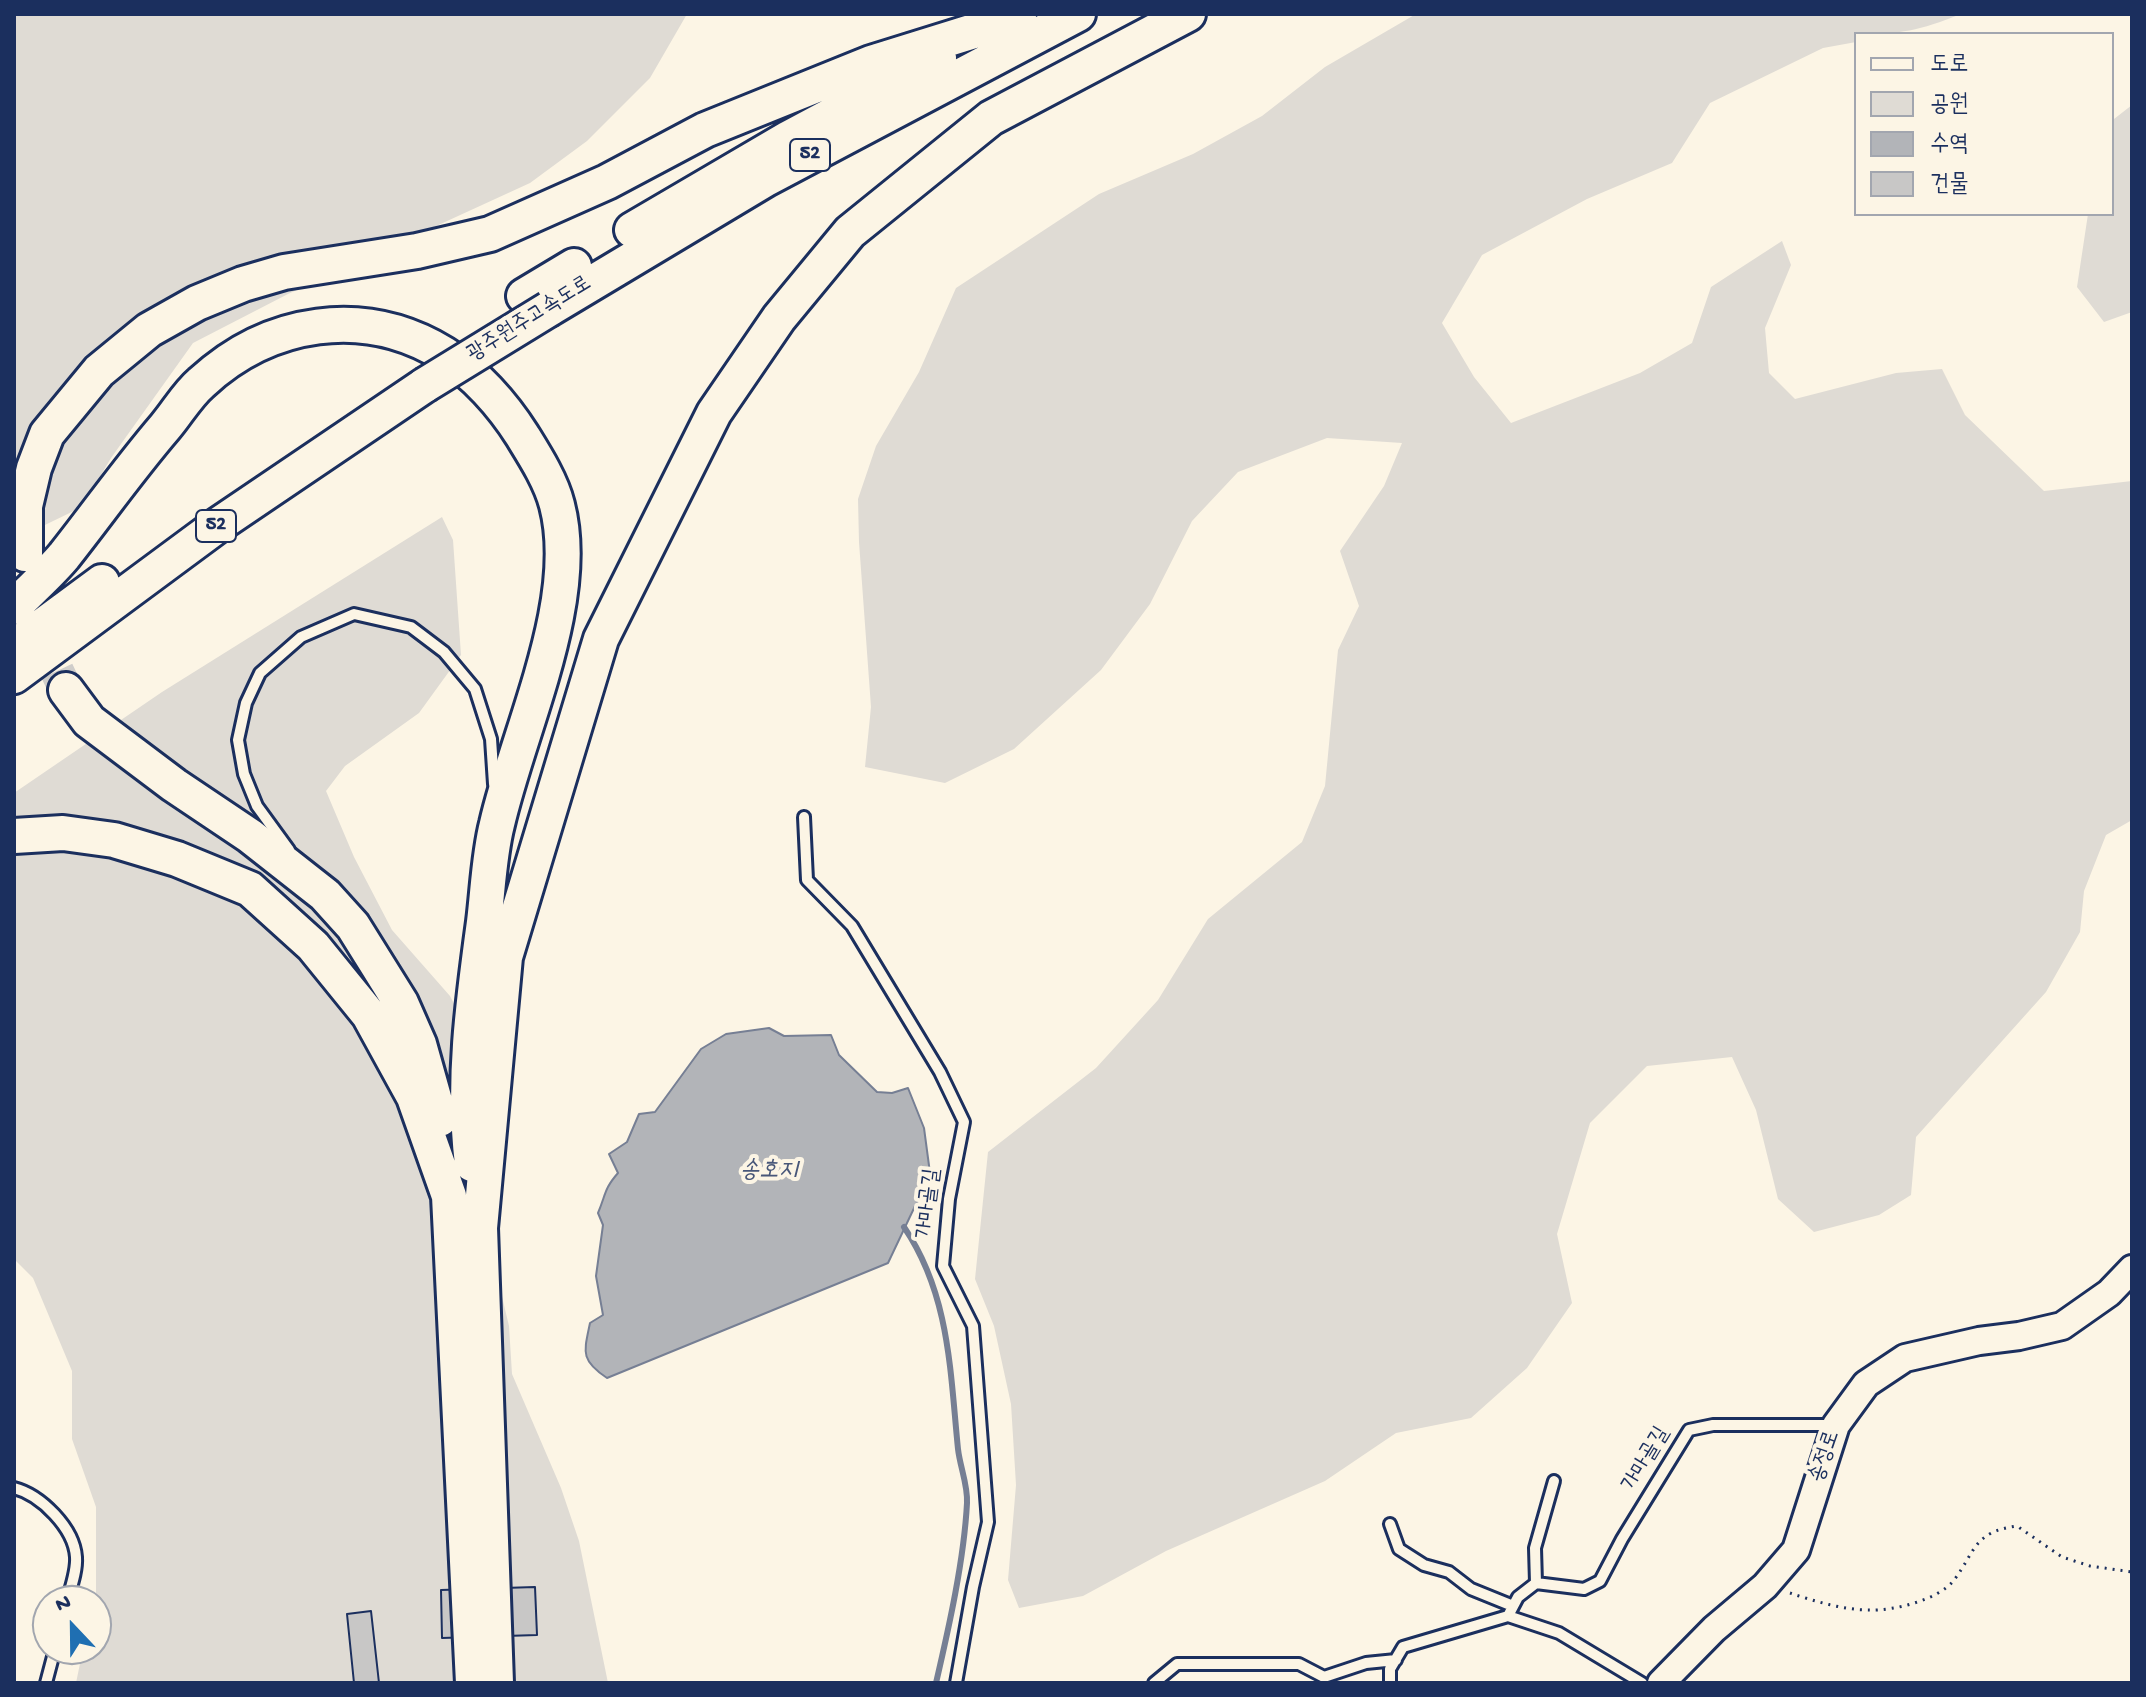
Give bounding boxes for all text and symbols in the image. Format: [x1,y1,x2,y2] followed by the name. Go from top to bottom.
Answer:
[1854,32,2114,216] legend
[1930,51,1969,80] text: 도로
[1930,91,1969,120] text: 공원
[1930,131,1969,160] text: 수역
[790,139,830,171] road number: 52
[1930,171,1969,200] text: 건물
[463,271,597,369] street label: 광주원주고속도로
[196,510,236,542] road number: 52
[740,1158,798,1186] water label: 송호지
[913,1167,947,1241] street label: 가마골길
[1617,1423,1677,1497] street label: 가마골길
[1805,1428,1847,1486] street label: 송정로
[32,1585,112,1665] north arrow
[52,1590,75,1619] text: N

